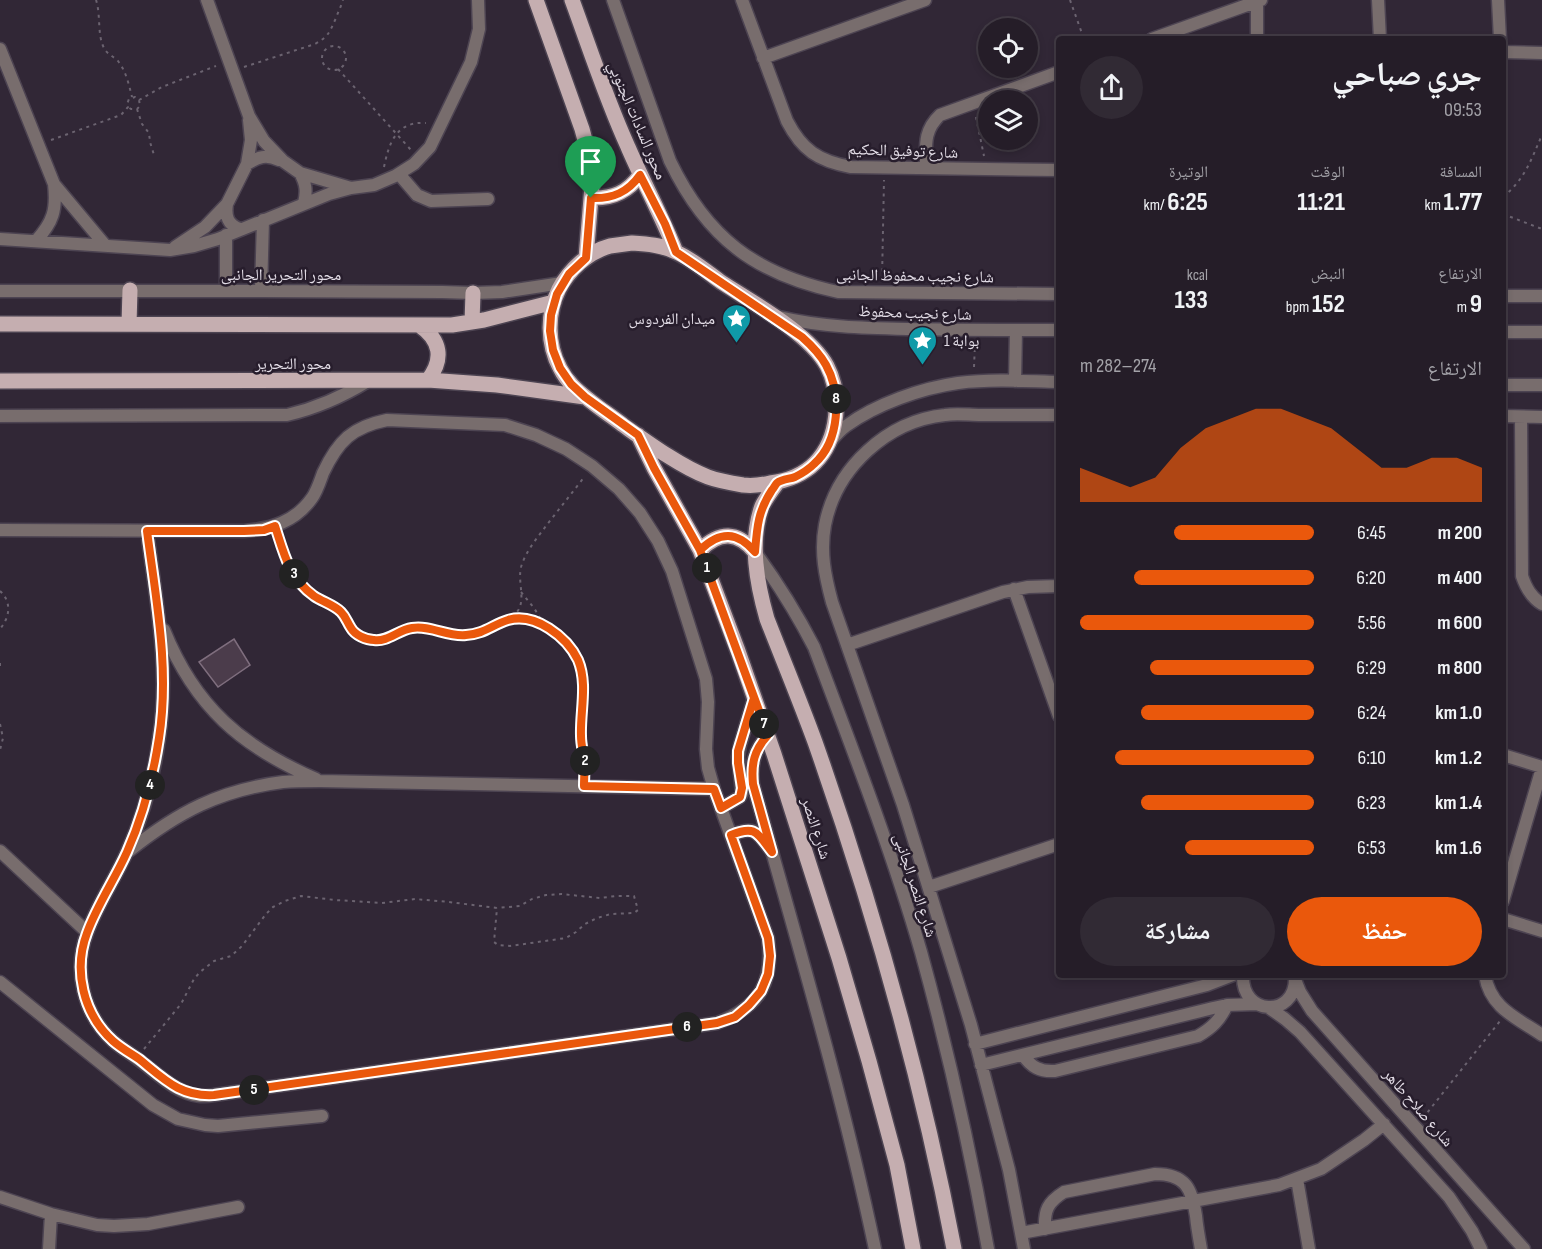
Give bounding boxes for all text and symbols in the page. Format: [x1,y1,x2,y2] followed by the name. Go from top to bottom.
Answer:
[978,18,1038,150] map controls
[978,18,1038,78] button: locate
[1332,55,1482,95] text: جري صباحي
[1080,56,1143,119] button: share
[601,59,670,183] street label: محور السادات الجنوبي
[978,90,1038,150] button: layers
[1444,98,1482,122] text: 09:53
[565,136,616,198] pin
[847,140,959,163] street label: شارع توفيق الحكيم
[574,145,607,178] icon: arrive
[1169,163,1208,182] text: الوتيرة
[1311,163,1345,182] text: الوقت
[1440,163,1482,182] text: المسافة
[1167,187,1208,218] text: 6:25
[1297,187,1345,218] text: 11:21
[1443,187,1482,218] text: 1.77
[1144,196,1167,215] text: /km
[1425,196,1443,215] text: km
[1311,265,1345,284] text: النبض
[1438,265,1482,284] text: الارتفاع
[221,266,341,285] street label: محور التحرير الجانبى
[836,266,994,287] street label: شارع نجيب محفوظ الجانبى
[1187,266,1208,285] text: kcal
[1174,285,1208,316] text: 133
[1312,289,1345,320] text: 152
[1470,289,1482,320] text: 9
[1286,298,1312,317] text: bpm
[1457,298,1470,317] text: m
[720,302,752,344] place icon: ميدان الفردوس
[858,302,972,325] street label: شارع نجيب محفوظ
[628,310,715,329] place label: ميدان الفردوس
[907,324,939,366] place icon: بوابة 1
[944,332,979,351] place label: بوابة 1
[1080,354,1156,378] text: 274–282 m
[254,355,331,374] street label: محور التحرير
[1427,357,1482,381] text: الارتفاع
[821,384,851,414] pin: 8
[832,389,840,408] text: 8
[1357,521,1386,545] text: 6:45
[1438,521,1482,545] text: 200 m
[692,553,722,583] pin: 1
[704,558,710,577] text: 1
[279,559,309,589] pin: 3
[290,564,298,583] text: 3
[1356,566,1386,590] text: 6:20
[1437,566,1482,590] text: 400 m
[1357,611,1386,635] text: 5:56
[1437,611,1482,635] text: 600 m
[1356,656,1386,680] text: 6:29
[1437,656,1482,680] text: 800 m
[1357,701,1386,725] text: 6:24
[1435,701,1482,725] text: 1.0 km
[749,709,779,739] pin: 7
[761,714,767,733] text: 7
[570,746,600,776] pin: 2
[1358,746,1386,770] text: 6:10
[1435,746,1482,770] text: 1.2 km
[581,751,589,770] text: 2
[135,770,165,800] pin: 4
[146,775,154,794] text: 4
[1357,791,1386,815] text: 6:23
[1435,791,1482,815] text: 1.4 km
[796,794,834,862] street label: شارع النصر
[889,831,940,940] street label: شارع النصر الجانبى
[1357,836,1386,860] text: 6:53
[1435,836,1482,860] text: 1.6 km
[1080,897,1275,966] button: مشاركة
[1287,897,1482,966] button: حفظ
[672,1012,702,1042] pin: 6
[683,1017,691,1036] text: 6
[1378,1064,1457,1151] street label: شارع صلاح طاهر
[239,1075,269,1105] pin: 5
[250,1080,258,1099] text: 5

